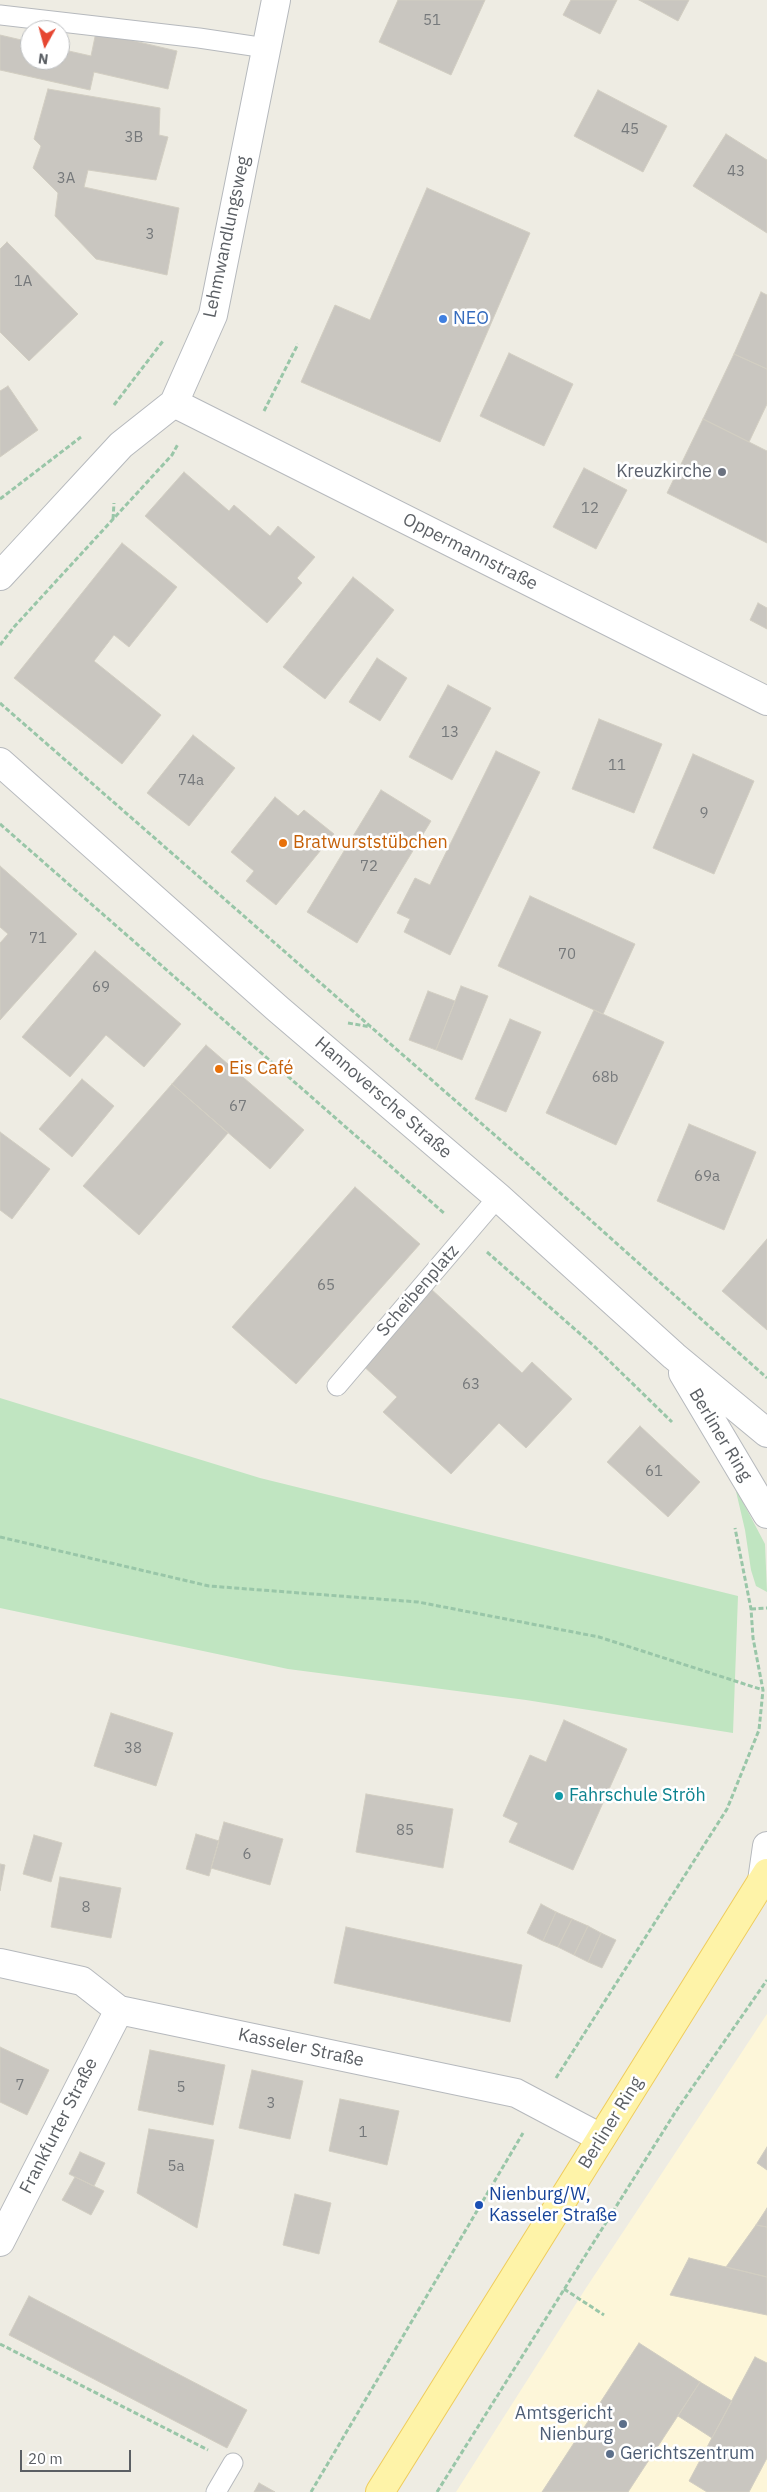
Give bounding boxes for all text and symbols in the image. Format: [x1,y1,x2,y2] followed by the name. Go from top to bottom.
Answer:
[423,12,441,30] house number: 51
[20,20,70,70] north arrow
[37,49,49,68] text: N
[621,121,639,139] house number: 45
[125,129,143,147] house number: 3B
[199,154,255,320] street label: Lehmwandlungsweg
[727,163,745,181] house number: 43
[57,170,75,188] house number: 3A
[146,226,154,244] house number: 3
[14,273,32,291] house number: 1A
[453,308,489,330] place label: NEO
[437,313,449,325] marker: NEO
[616,461,712,483] place label: Kreuzkirche
[716,466,728,478] marker: Kreuzkirche
[581,500,599,518] house number: 12
[399,509,541,595] street label: Oppermannstraße
[441,724,459,742] house number: 13
[608,757,626,775] house number: 11
[178,772,204,790] house number: 74a
[700,805,708,823] house number: 9
[293,832,448,854] place label: Bratwurststübchen
[277,837,289,849] marker: Bratwurststübchen
[360,858,378,876] house number: 72
[29,930,47,948] house number: 71
[558,946,576,964] house number: 70
[92,979,110,997] house number: 69
[310,1033,456,1163] street label: Hannoversche Straße
[229,1058,293,1080] place label: Eis Café
[213,1063,225,1075] marker: Eis Café
[592,1069,618,1087] house number: 68b
[229,1098,247,1116] house number: 67
[694,1168,720,1186] house number: 69a
[372,1241,464,1341] street label: Scheibenplatz
[317,1277,335,1295] house number: 65
[462,1376,480,1394] house number: 63
[684,1385,756,1485] street label: Berliner Ring
[645,1463,663,1481] house number: 61
[124,1740,142,1758] house number: 38
[569,1785,706,1807] place label: Fahrschule Ströh
[553,1790,565,1802] marker: Fahrschule Ströh
[396,1822,414,1840] house number: 85
[243,1846,251,1864] house number: 6
[82,1899,90,1917] house number: 8
[236,2024,366,2072] street label: Kasseler Straße
[15,2054,103,2198] street label: Frankfurter Straße
[574,2073,648,2173] street label: Berliner Ring
[16,2077,24,2095] house number: 7
[177,2079,185,2097] house number: 5
[267,2095,275,2113] house number: 3
[359,2124,367,2142] house number: 1
[167,2158,185,2176] house number: 5a
[489,2184,617,2226] place label: Nienburg/W, Kasseler Straße
[473,2199,485,2211] marker: Nienburg/W, Kasseler Straße
[515,2403,613,2446] place label: Amtsgericht Nienburg
[617,2418,629,2430] marker: Amtsgericht Nienburg
[22,2440,134,2472] scale bar
[620,2443,755,2465] place label: Gerichtszentrum
[604,2448,616,2460] marker: Gerichtszentrum
[28,2449,63,2468] text: 20 m

